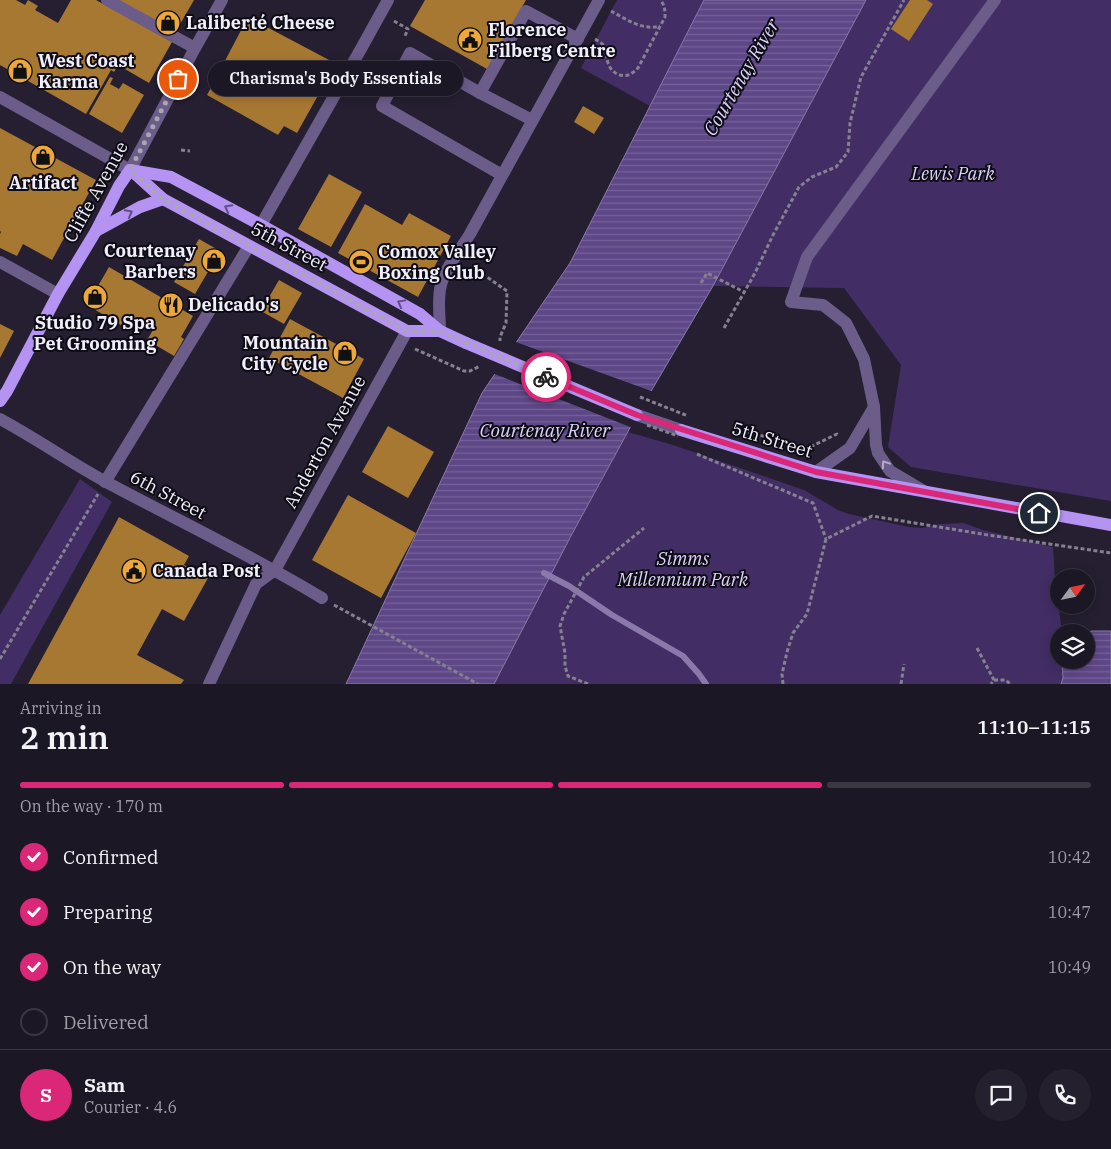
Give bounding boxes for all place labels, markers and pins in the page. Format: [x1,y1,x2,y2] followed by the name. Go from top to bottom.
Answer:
[155,10,181,36] shop icon: Laliberté Cheese
[186,11,335,34] place label: Laliberté Cheese
[488,18,616,62] place label: Florence Filberg Centre
[457,27,483,53] public building icon: Florence Filberg Centre
[38,49,135,93] place label: West Coast Karma
[7,58,33,84] shop icon: West Coast Karma
[157,58,199,100] pin
[208,62,463,96] callout: Charisma's Body Essentials
[30,144,56,170] shop icon: Artifact
[9,171,77,194] place label: Artifact
[104,239,197,283] place label: Courtenay Barbers
[378,240,497,284] place label: Comox Valley Boxing Club
[201,248,227,274] shop icon: Courtenay Barbers
[348,249,374,275] sports icon: Comox Valley Boxing Club
[82,284,108,310] shop icon: Studio 79 Spa Pet Grooming
[158,292,184,318] restaurant icon: Delicado's
[188,293,279,316] place label: Delicado's
[34,311,157,355] place label: Studio 79 Spa Pet Grooming
[241,331,328,375] place label: Mountain City Cycle
[332,340,358,366] shop icon: Mountain City Cycle
[1018,492,1060,534] pin
[121,558,147,584] public building icon: Canada Post
[152,559,260,582] place label: Canada Post

